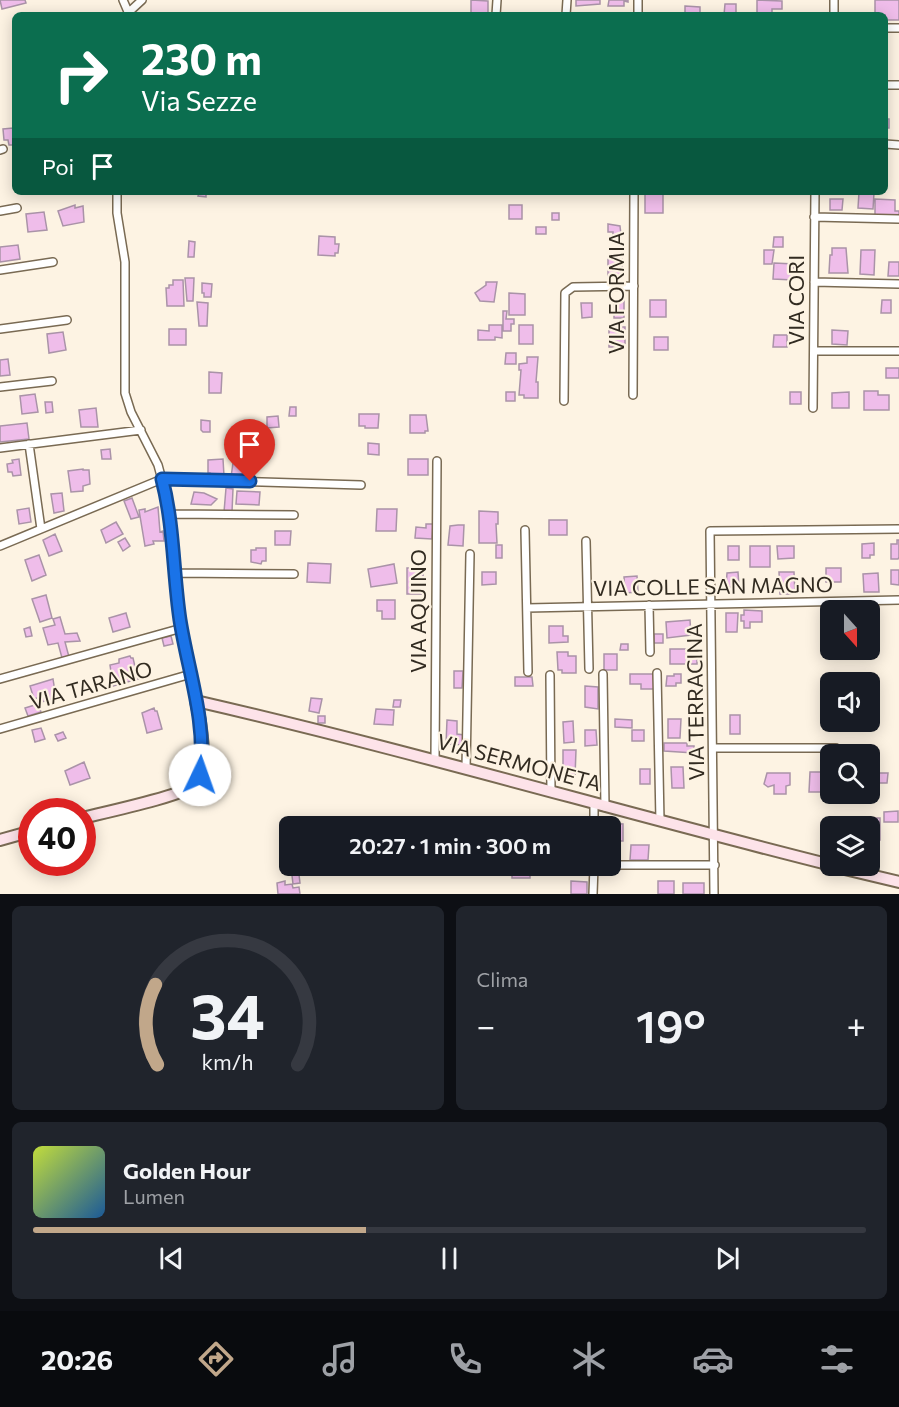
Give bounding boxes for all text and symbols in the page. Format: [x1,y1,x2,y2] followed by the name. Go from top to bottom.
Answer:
[141,32,262,84] text: 230 m
[42,36,120,114] icon: right
[141,84,257,117] text: Via Sezze
[86,150,119,183] icon: arrive
[42,153,74,180] text: Poi
[603,232,628,354] street label: VIA FORMIA
[783,255,808,345] street label: VIA CORI
[224,419,275,481] pin
[233,428,266,461] icon: arrive
[405,549,430,673] street label: VIA AQUINO
[593,571,833,600] street label: VIA COLLE SAN MAGNO
[820,600,880,660] north arrow
[820,600,880,876] map controls
[681,623,708,781] street label: VIA TERRACINA
[26,655,155,714] street label: VIA TARANO
[820,672,880,732] button: sound
[435,728,604,795] street label: VIA SERMONETA
[168,743,232,807] position arrow
[820,744,880,804] button: search
[18,798,96,876] speed limit sign: 40
[820,816,880,876] button: layers
[349,832,551,859] text: 20:27 · 1 min · 300 m
[477,967,528,991] text: Clima
[190,976,265,1052] text: 34
[636,997,706,1052] text: 19°
[477,1004,495,1045] text: −
[847,1004,866,1045] text: +
[202,1048,254,1074] text: km/h
[123,1157,251,1184] text: Golden Hour
[123,1184,185,1208] text: Lumen
[155,1242,188,1275] icon: previous
[433,1242,466,1275] icon: pause
[711,1242,744,1275] icon: next
[195,1338,237,1380] icon: directions
[319,1338,361,1380] icon: music
[444,1338,486,1380] icon: phone
[568,1338,610,1380] icon: climate
[692,1338,734,1380] icon: car
[816,1338,858,1380] icon: filters
[41,1343,113,1376] text: 20:26

